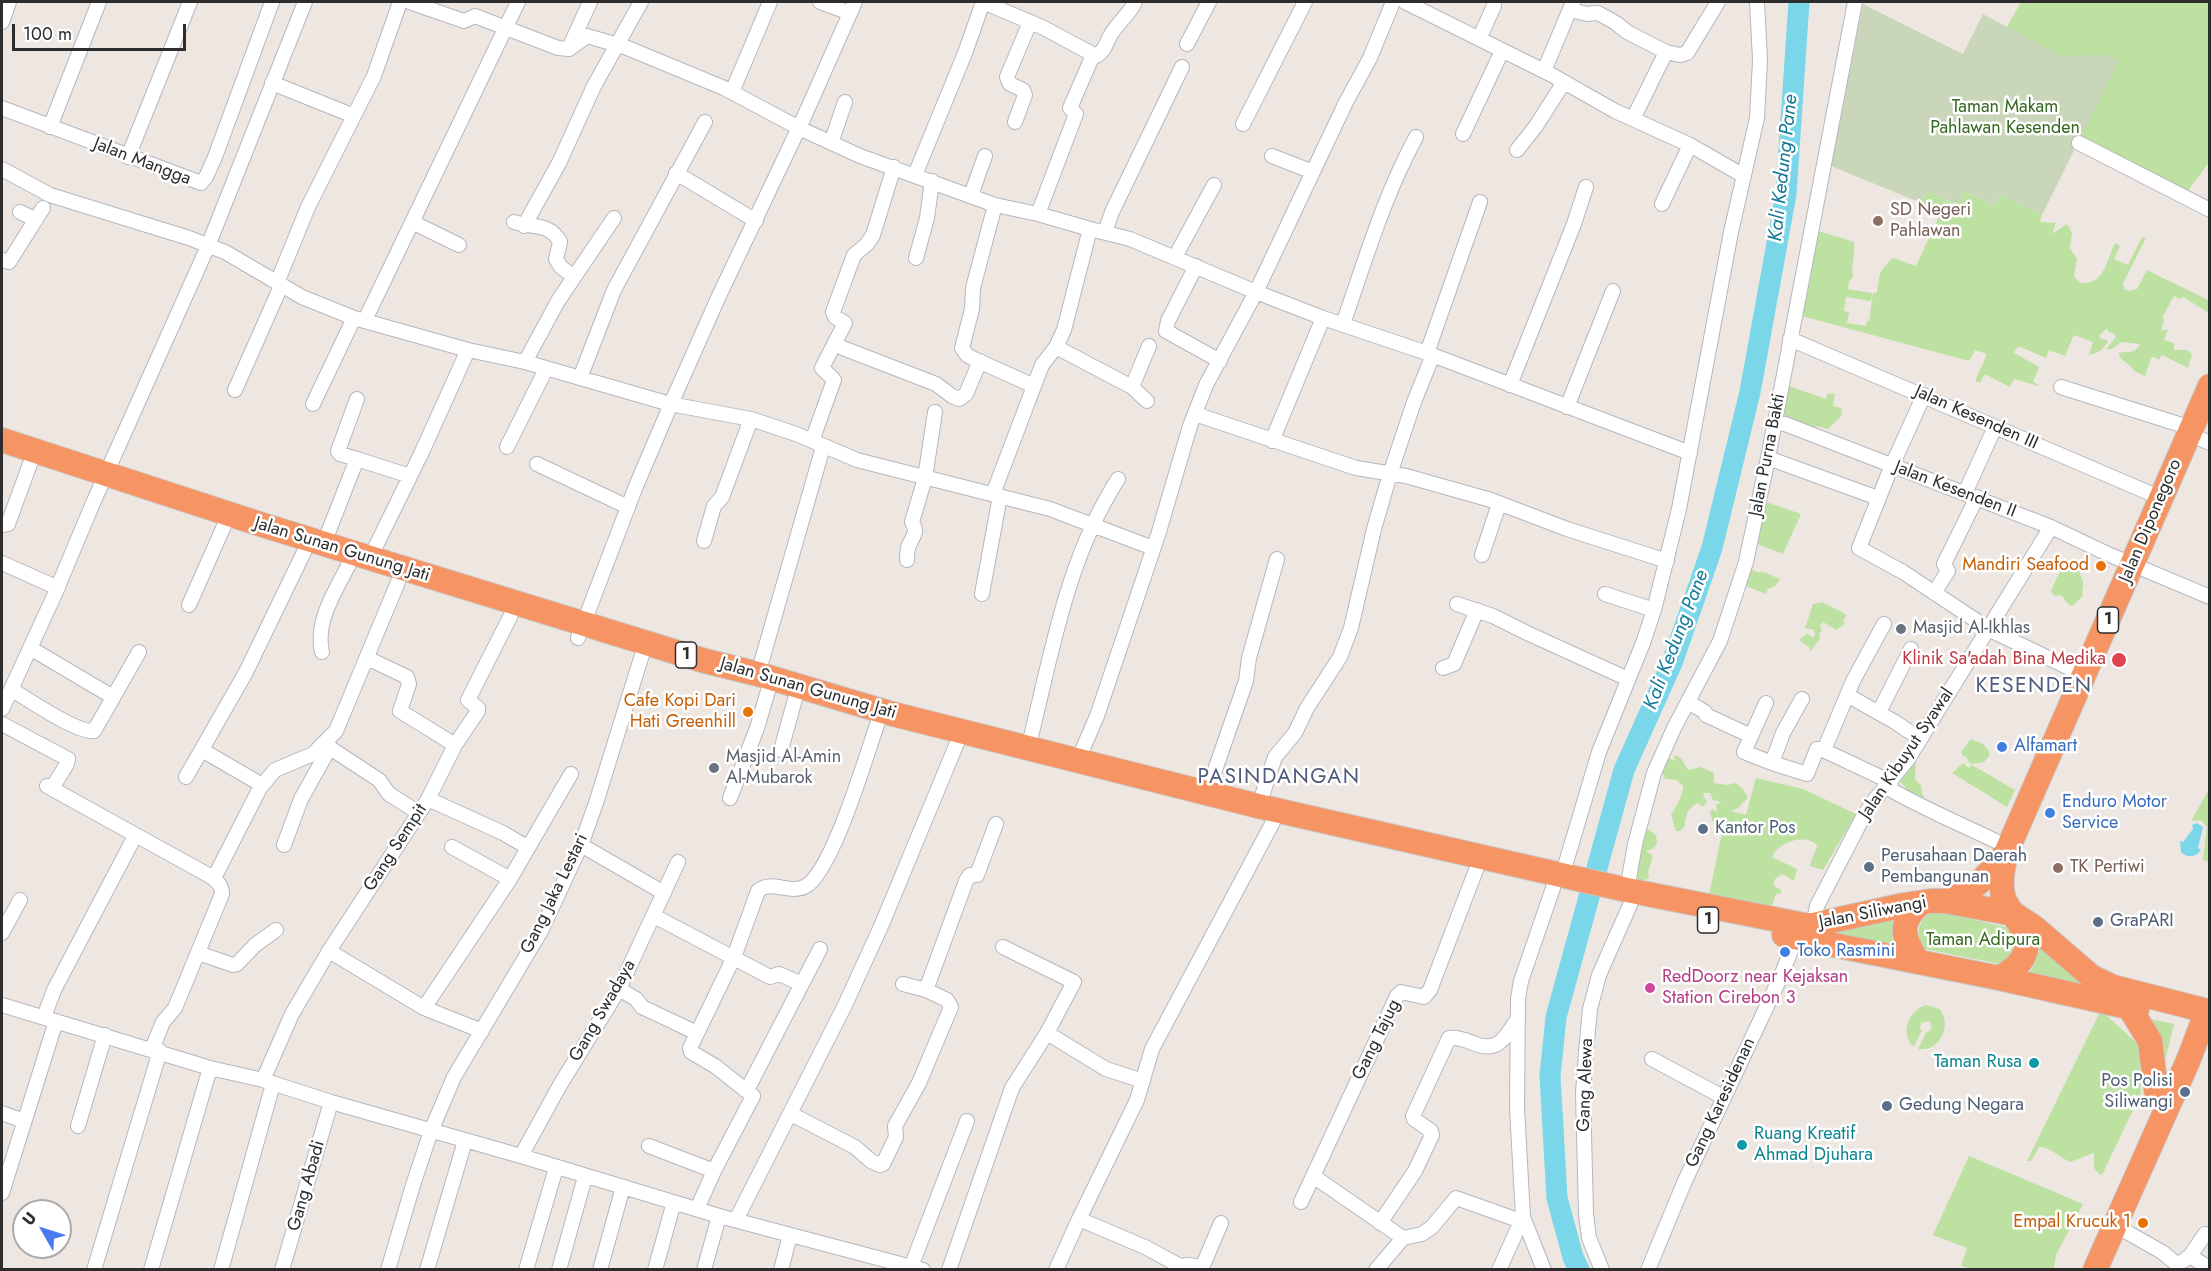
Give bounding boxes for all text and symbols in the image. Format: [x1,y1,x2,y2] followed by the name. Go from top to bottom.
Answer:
[15,12,189,50] scale bar
[23,21,72,47] text: 100 m
[1764,93,1804,243] water label: Kali Kedung Pane
[1930,97,2080,140] park label: Taman Makam Pahlawan Kesenden
[90,134,194,190] street label: Jalan Mangga
[1890,200,1971,242] place label: SD Negeri Pahlawan
[1871,214,1885,228] marker: SD Negeri Pahlawan
[1911,381,2041,455] street label: Jalan Kesenden III
[1745,392,1791,518] street label: Jalan Purna Bakti
[2115,456,2187,586] street label: Jalan Diponegoro
[1891,457,2019,523] street label: Jalan Kesenden II
[252,513,432,587] street label: Jalan Sunan Gunung Jati
[1962,555,2089,577] place label: Mandiri Seafood
[2094,559,2108,573] marker: Mandiri Seafood
[1639,567,1715,713] water label: Kali Kedung Pane
[2098,607,2118,633] road number: 1
[1913,618,2030,640] place label: Masjid Al-Ikhlas
[1894,622,1908,636] marker: Masjid Al-Ikhlas
[676,642,696,668] road number: 1
[1902,649,2106,671] place label: Klinik Sa'adah Bina Medika
[2110,651,2128,669] marker: Klinik Sa'adah Bina Medika
[717,653,899,725] street label: Jalan Sunan Gunung Jati
[1976,674,2092,700] district label: KESENDEN
[1855,684,1959,824] street label: Jalan Kibuyut Syawal
[624,691,736,734] place label: Cafe Kopi Dari Hati Greenhill
[741,705,755,719] marker: Cafe Kopi Dari Hati Greenhill
[2014,736,2077,758] place label: Alfamart
[1995,740,2009,754] marker: Alfamart
[726,747,841,789] place label: Masjid Al-Amin Al-Mubarok
[707,761,721,775] marker: Masjid Al-Amin Al-Mubarok
[1198,765,1360,791] district label: PASINDANGAN
[2062,792,2167,834] place label: Enduro Motor Service
[360,800,432,896] street label: Gang Sempit
[2043,806,2057,820] marker: Enduro Motor Service
[1715,818,1795,840] place label: Kantor Pos
[1696,822,1710,836] marker: Kantor Pos
[517,830,593,958] street label: Gang Jaka Lestari
[1881,846,2027,888] place label: Perusahaan Daerah Pembangunan
[2070,857,2145,879] place label: TK Pertiwi
[1862,860,1876,874] marker: Perusahaan Daerah Pembangunan
[2051,861,2065,875] marker: TK Pertiwi
[1817,892,1929,934] street label: Jalan Siliwangi
[1698,907,1718,933] road number: 1
[2110,911,2174,933] place label: GraPARI
[2091,915,2105,929] marker: GraPARI
[1926,930,2040,952] park label: Taman Adipura
[1797,941,1895,963] place label: Toko Rasmini
[1778,945,1792,959] marker: Toko Rasmini
[565,956,641,1066] street label: Gang Swadaya
[1662,967,1848,1010] place label: RedDoorz near Kejaksan Station Cirebon 3
[1643,981,1657,995] marker: RedDoorz near Kejaksan Station Cirebon 3
[1348,996,1406,1084] street label: Gang Tajug
[1681,1035,1761,1171] street label: Gang Karesidenan
[1574,1038,1598,1132] street label: Gang Alewa
[1934,1052,2022,1074] place label: Taman Rusa
[2027,1056,2041,1070] marker: Taman Rusa
[2101,1071,2173,1114] place label: Pos Polisi Siliwangi
[2178,1085,2192,1099] marker: Pos Polisi Siliwangi
[1899,1095,2024,1117] place label: Gedung Negara
[1880,1099,1894,1113] marker: Gedung Negara
[1754,1124,1873,1166] place label: Ruang Kreatif Ahmad Djuhara
[284,1138,330,1234] street label: Gang Abadi
[1735,1138,1749,1152] marker: Ruang Kreatif Ahmad Djuhara
[12,1199,72,1259] north arrow
[17,1207,42,1230] text: U
[2013,1212,2131,1234] place label: Empal Krucuk 1
[2136,1216,2150,1230] marker: Empal Krucuk 1

